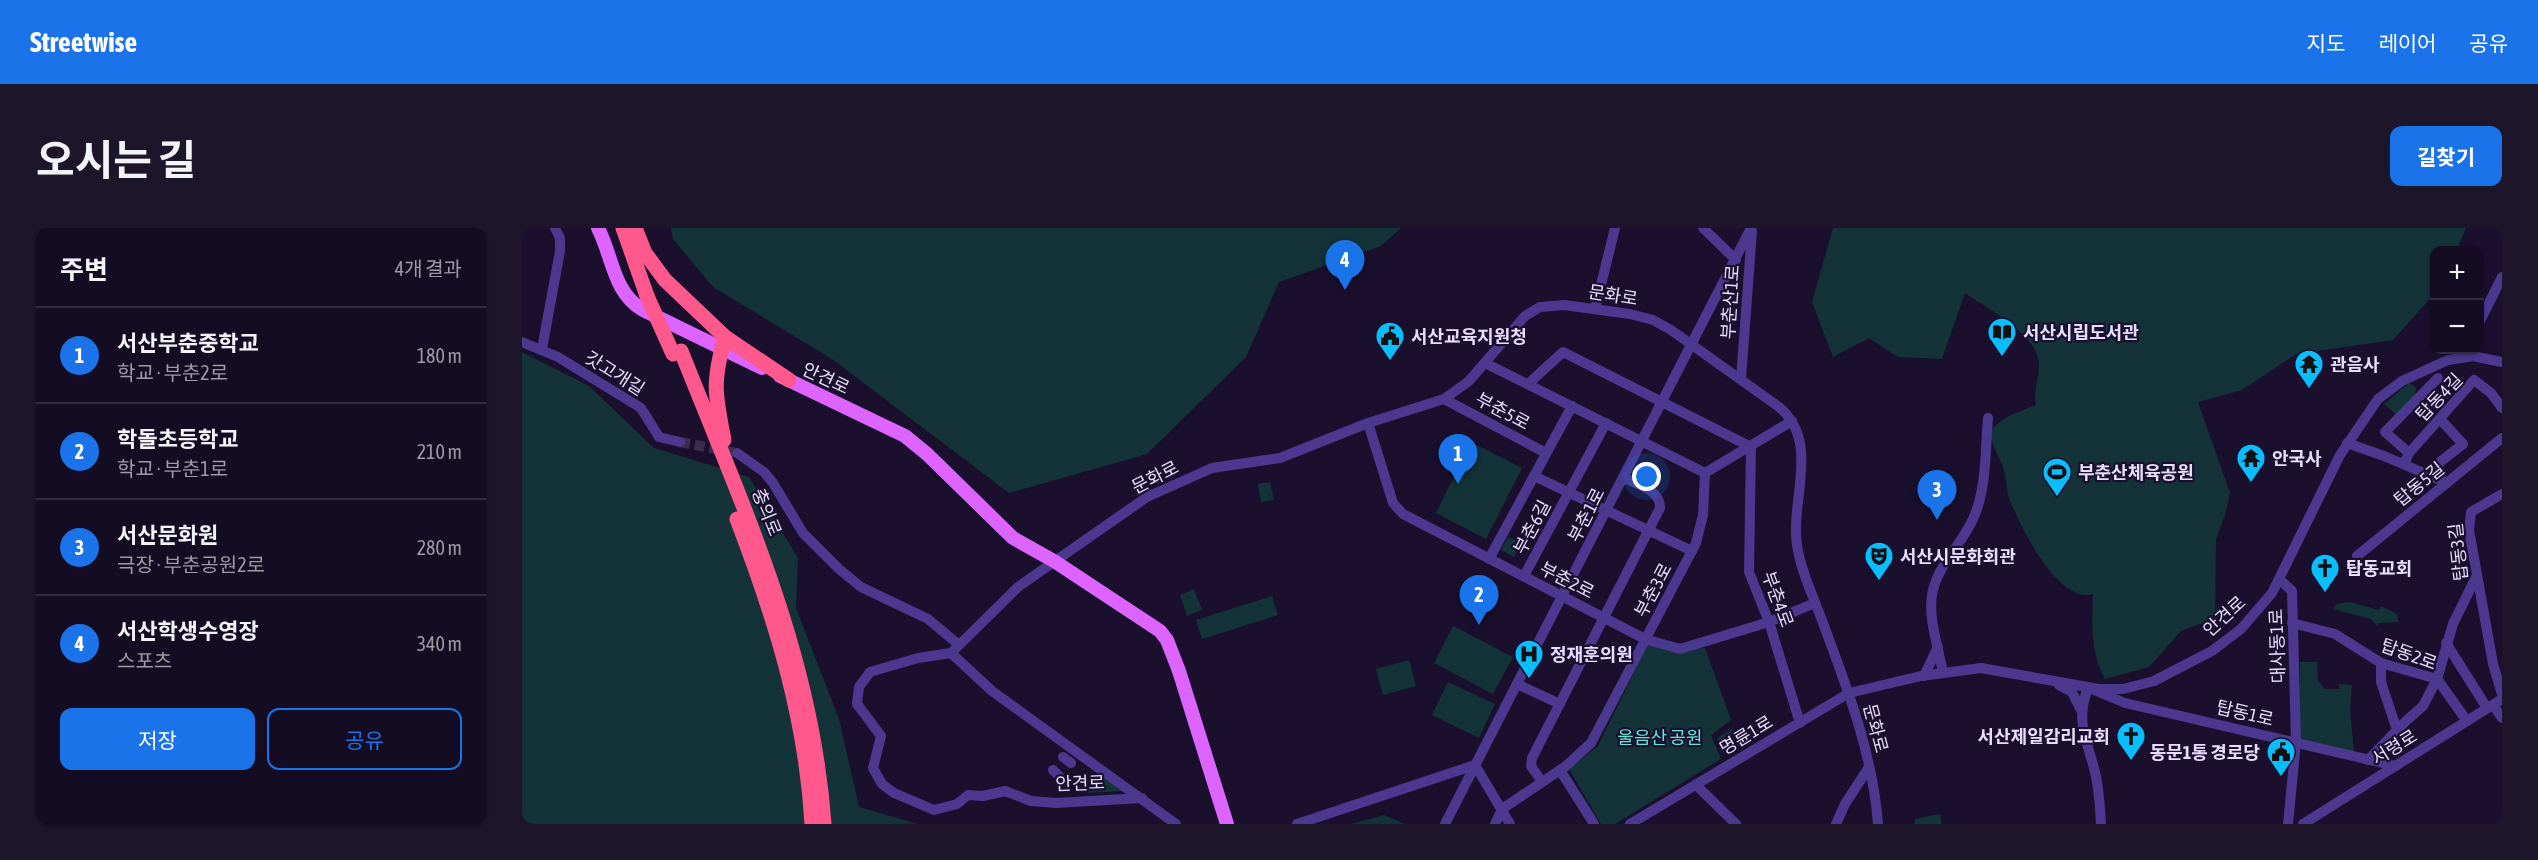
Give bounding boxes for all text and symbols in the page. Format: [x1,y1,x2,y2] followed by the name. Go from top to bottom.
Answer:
[30,26,137,58] text: Streetwise
[2307,31,2345,55] text: 지도
[2378,31,2436,55] text: 레이어
[2469,31,2508,55] text: 공유
[2390,126,2502,186] button: 길찾기
[36,136,196,184] text: 오시는 길
[1326,241,1364,290] pin: 4
[2430,246,2484,354] map controls
[2430,246,2484,300] button: +
[60,255,108,285] text: 주변
[395,257,462,280] text: 4개 결과
[1717,264,1743,340] street label: 부춘산1로
[1587,281,1639,309] street label: 문화로
[2430,300,2484,354] button: −
[1986,316,2018,358] library icon: 서산시립도서관
[1374,320,1406,362] public building icon: 서산교육지원청
[2023,322,2139,343] place label: 서산시립도서관
[1411,326,1527,347] place label: 서산교육지원청
[117,330,259,356] text: 서산부춘중학교
[75,344,84,367] text: 1
[417,344,462,367] text: 180 m
[581,347,649,399] street label: 갓고개길
[2293,348,2325,390] temple icon: 관음사
[2330,354,2380,375] place label: 관음사
[799,358,853,398] street label: 안견로
[117,361,228,384] text: 학교 · 부춘2로
[2411,369,2467,425] street label: 탑동4길
[1472,388,1534,434] street label: 부춘5로
[117,426,238,452] text: 학돌초등학교
[1438,434,1478,484] pin: 1
[75,440,84,463] text: 2
[417,440,462,463] text: 210 m
[2235,442,2267,484] temple icon: 안국사
[2272,448,2322,469] place label: 안국사
[1128,456,1182,498] street label: 문화로
[2041,456,2073,498] sports icon: 부춘산체육공원
[117,457,228,480] text: 학교 · 부춘1로
[2390,458,2448,510] street label: 탑동5길
[1632,462,1661,491] your location
[2078,462,2194,483] place label: 부춘산체육공원
[1918,470,1956,520] pin: 3
[1563,484,1609,546] street label: 부춘1로
[748,485,786,539] street label: 충의로
[1509,496,1555,558] street label: 부춘6길
[117,522,218,548] text: 서산문화원
[2445,522,2471,582] street label: 탑동3길
[75,536,84,559] text: 3
[417,536,462,559] text: 280 m
[1863,540,1895,582] theatre icon: 서산시문화회관
[1900,546,2016,567] place label: 서산시문화회관
[2309,552,2341,594] church icon: 탑동교회
[117,553,265,576] text: 극장 · 부춘공원2로
[1536,557,1598,603] street label: 부춘2로
[2346,558,2412,579] place label: 탑동교회
[1630,559,1676,621] street label: 부춘3로
[1758,568,1798,630] street label: 부춘4로
[1460,576,1498,625] pin: 2
[2199,592,2249,640] street label: 안견로
[2265,608,2289,684] street label: 대사동1로
[117,618,259,644] text: 서산학생수영장
[75,632,84,655] text: 4
[417,632,462,655] text: 340 m
[2378,634,2440,674] street label: 탑동2로
[1513,638,1545,680] hospital icon: 정재훈의원
[1550,644,1633,665] place label: 정재훈의원
[117,649,172,672] text: 스포츠
[2214,696,2276,730] street label: 탑동1로
[1859,701,1893,755] street label: 문화로
[60,708,255,770] button: 저장
[267,708,462,770] button: 공유
[1716,711,1776,759] street label: 명륜1로
[2115,720,2147,762] church icon: 서산제일감리교회
[2367,725,2421,769] street label: 서령로
[1978,726,2110,747] place label: 서산제일감리교회
[1617,727,1703,748] park label: 울음산 공원
[2265,736,2297,778] public building icon: 동문1통 경로당
[2150,742,2260,763] place label: 동문1통 경로당
[1055,772,1105,794] street label: 안견로

